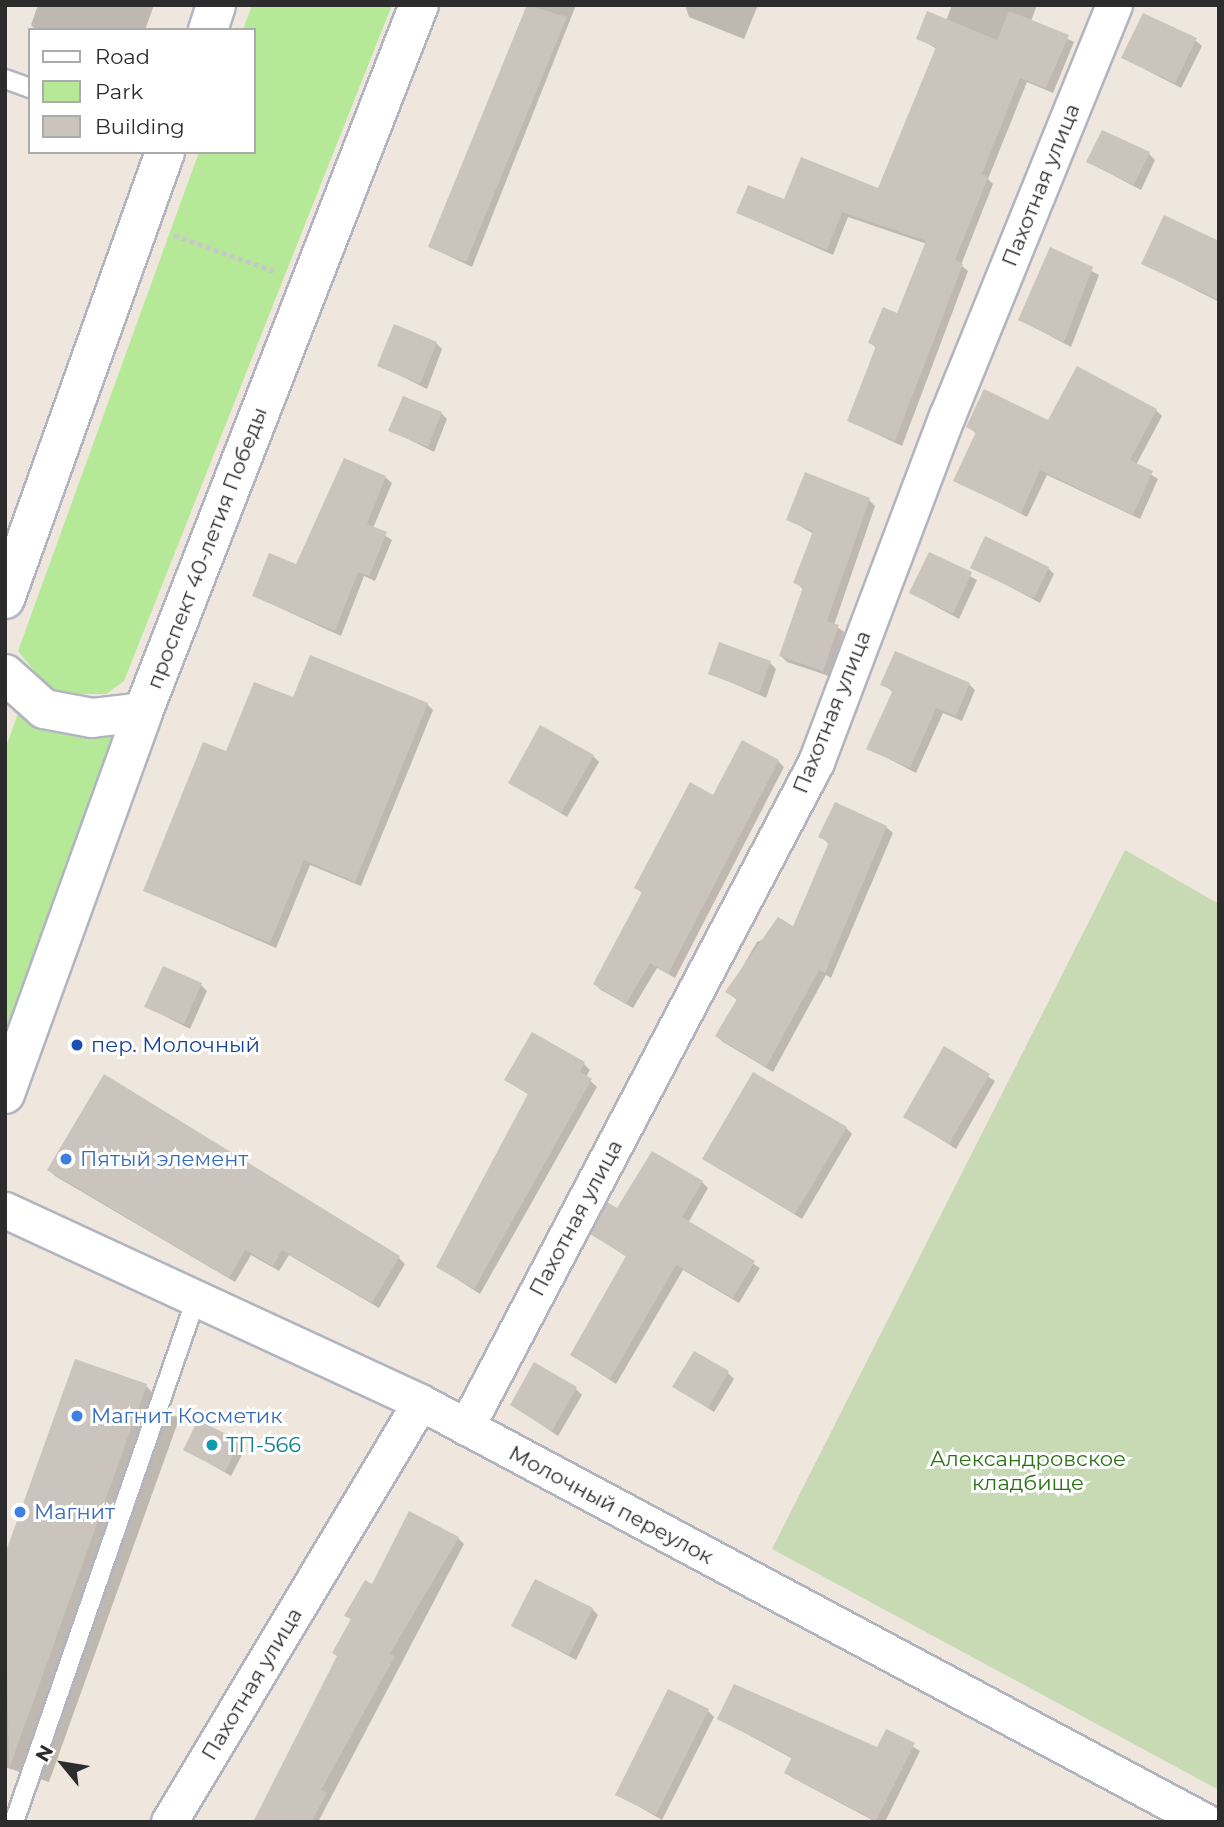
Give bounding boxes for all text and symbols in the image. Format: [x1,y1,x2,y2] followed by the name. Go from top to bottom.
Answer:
[28,28,256,154] legend
[95,44,150,69] text: Road
[95,79,143,104] text: Park
[997,100,1085,270] street label: Пахотная улица
[95,114,185,139] text: Building
[142,404,272,692] street label: проспект 40-летия Победы
[788,627,876,797] street label: Пахотная улица
[91,1032,260,1058] place label: пер. Молочный
[69,1037,85,1053] marker: пер. Молочный
[524,1136,628,1300] street label: Пахотная улица
[80,1146,248,1172] place label: Пятый элемент
[58,1151,74,1167] marker: Пятый элемент
[91,1403,282,1429] place label: Магнит Косметик
[69,1408,85,1424] marker: Магнит Косметик
[226,1432,301,1458] place label: ТП-566
[204,1437,220,1453] marker: ТП-566
[505,1440,717,1570] street label: Молочный переулок
[930,1446,1126,1496] park label: Александровское кладбище
[34,1499,115,1525] place label: Магнит
[12,1504,28,1520] marker: Магнит
[197,1603,307,1765] street label: Пахотная улица
[28,1729,98,1799] north arrow
[31,1741,58,1766] text: N

